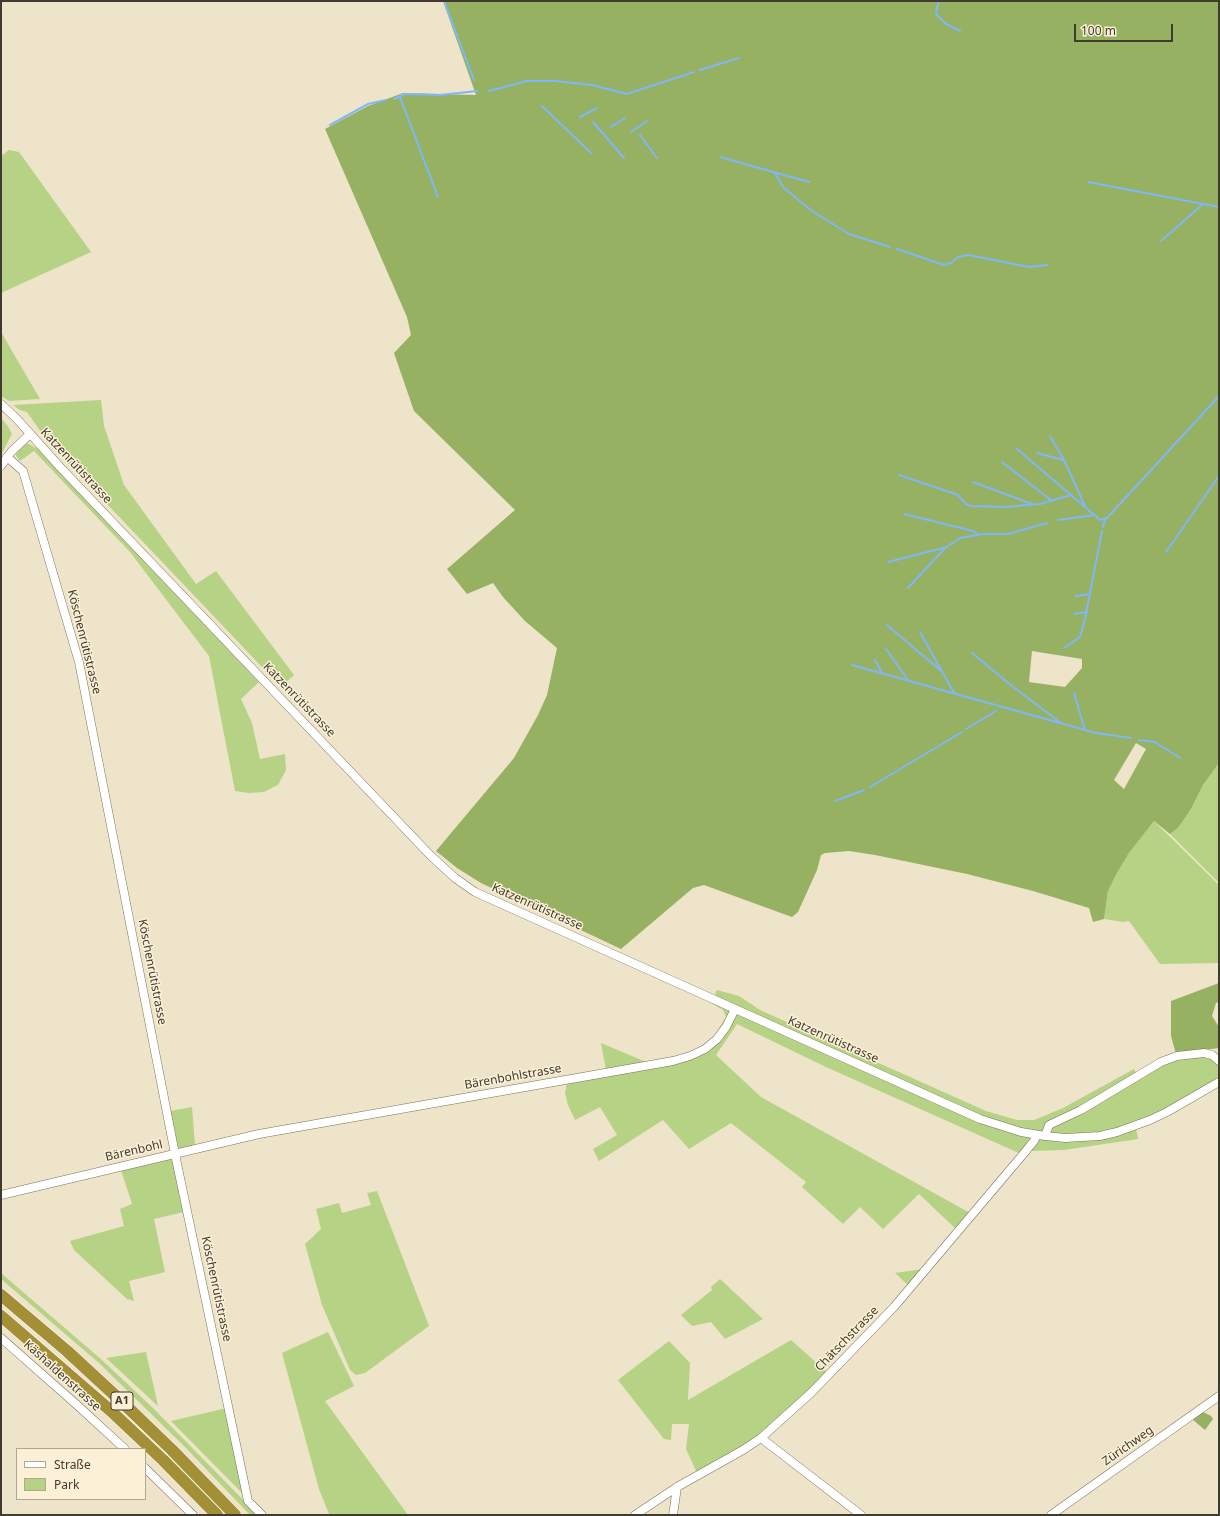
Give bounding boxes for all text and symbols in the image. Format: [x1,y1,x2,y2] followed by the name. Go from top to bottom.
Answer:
[1076,16,1175,42] scale bar
[1081,22,1116,39] text: 100 m
[37,425,115,507] street label: Katzenrütistrasse
[64,588,104,696] street label: Köschenrütistrasse
[260,660,338,740] street label: Katzenrütistrasse
[489,881,585,933] street label: Katzenrütistrasse
[135,918,169,1026] street label: Köschenrütistrasse
[785,1014,881,1066] street label: Katzenrütistrasse
[463,1061,563,1093] street label: Bärenbohlstrasse
[104,1137,164,1165] street label: Bärenbohl
[198,1235,234,1343] street label: Köschenrütistrasse
[812,1304,882,1374] street label: Chätschstrasse
[21,1338,103,1414] street label: Käshaldenstrasse
[111,1392,133,1410] road number: A1
[1100,1423,1156,1469] street label: Zürichweg
[16,1448,146,1500] legend
[54,1456,91,1473] text: Straße
[54,1476,79,1493] text: Park

